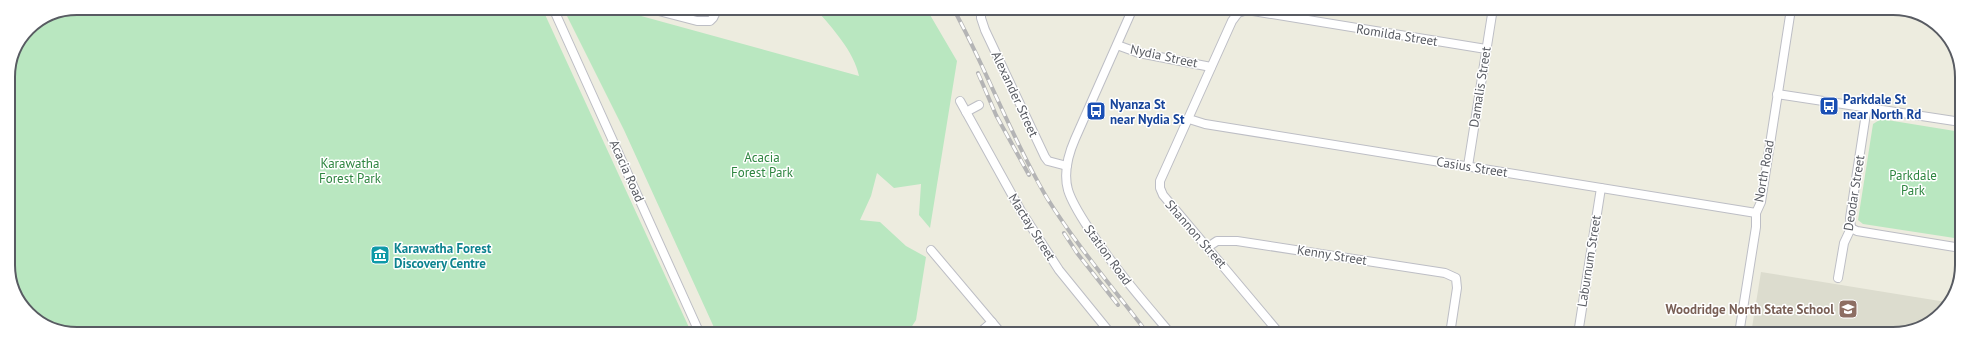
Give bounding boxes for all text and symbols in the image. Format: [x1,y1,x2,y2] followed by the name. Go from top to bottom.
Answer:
[1355,20,1439,50] street label: Romilda Street
[1129,41,1200,72] street label: Nydia Street
[1465,45,1495,129] street label: Damalis Street
[988,48,1043,140] street label: Alexander Street
[1843,91,1921,123] place label: Parkdale St near North Rd
[1818,95,1840,117] bus stop icon: Parkdale St near North Rd
[1110,96,1185,128] place label: Nyanza St near Nydia St
[1085,100,1107,122] bus stop icon: Nyanza St near Nydia St
[606,137,648,205] street label: Acacia Road
[1750,138,1778,204] street label: North Road
[731,149,794,181] park label: Acacia Forest Park
[1435,153,1509,181] street label: Casius Street
[1840,153,1868,232] street label: Deodar Street
[319,155,382,187] park label: Karawatha Forest Park
[1889,167,1937,199] park label: Parkdale Park
[1005,190,1060,264] street label: Mactay Street
[1162,196,1231,272] street label: Shannon Street
[1573,213,1605,308] street label: Laburnum Street
[1080,221,1136,289] street label: Station Road
[394,240,492,272] place label: Karawatha Forest Discovery Centre
[1296,241,1369,269] street label: Kenny Street
[369,244,391,266] museum icon: Karawatha Forest Discovery Centre
[1837,298,1859,320] school or university icon: Woodridge North State School
[1666,301,1834,318] place label: Woodridge North State School

